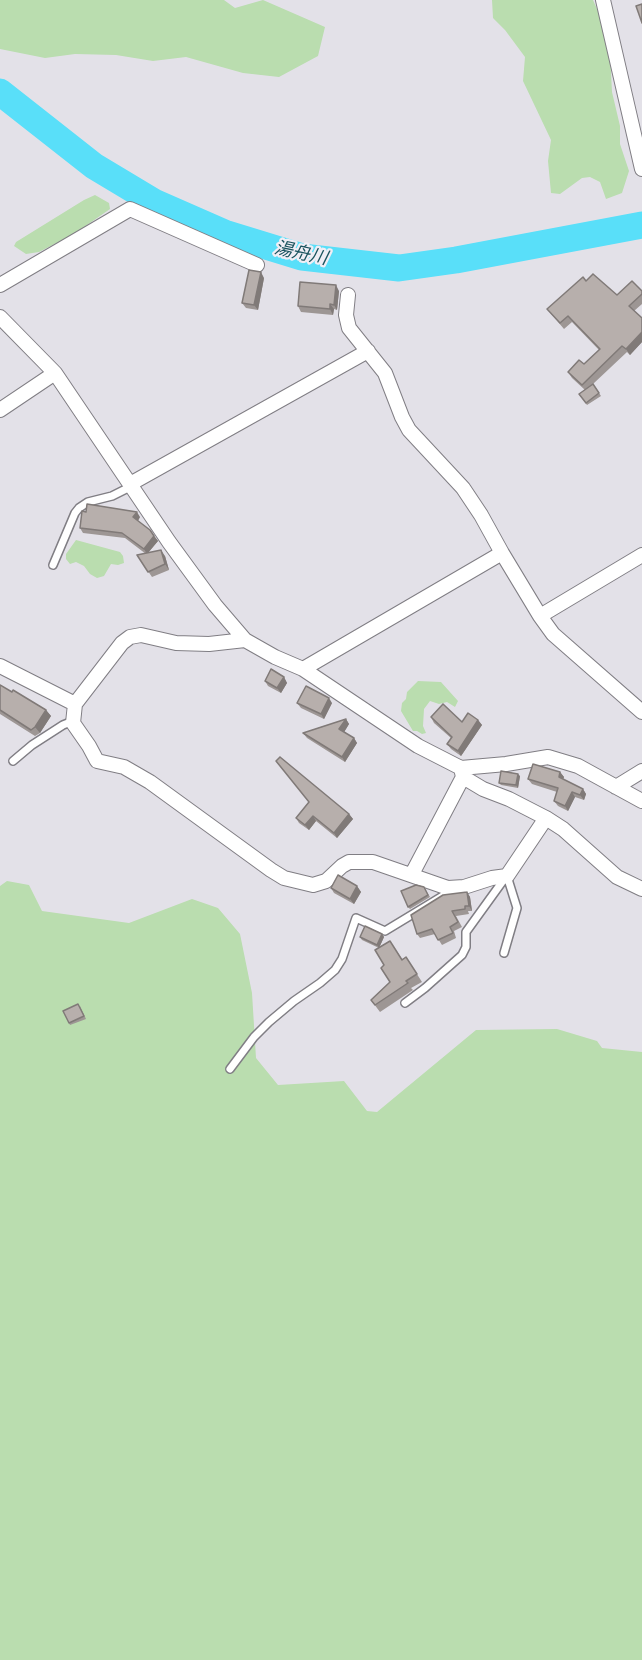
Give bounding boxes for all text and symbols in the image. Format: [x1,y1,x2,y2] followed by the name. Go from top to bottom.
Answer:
[272,237,330,269] water label: 湯舟川

